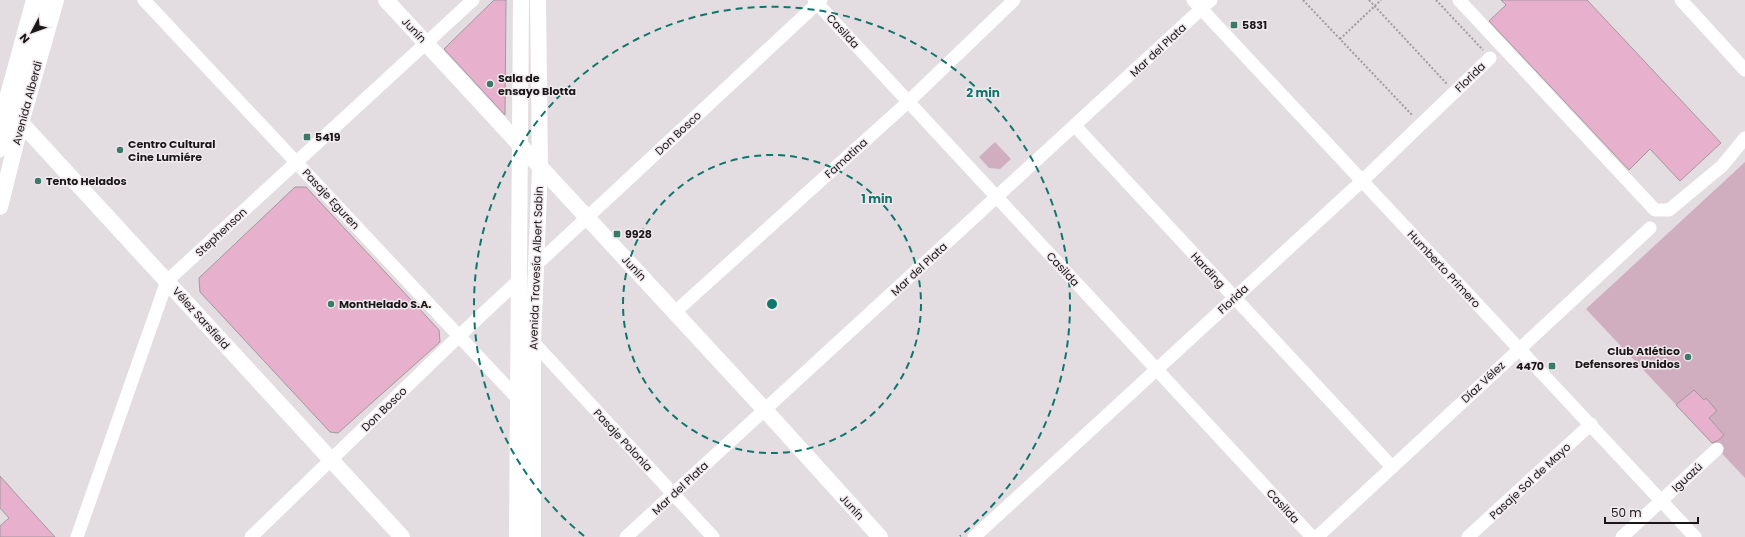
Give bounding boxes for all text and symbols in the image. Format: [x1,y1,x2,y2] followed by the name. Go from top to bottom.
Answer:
[823,10,863,52] street label: Casilda
[12,12,52,52] north arrow
[398,14,430,46] street label: Junín
[1242,17,1267,33] place label: 5831
[1126,20,1190,80] street label: Mar del Plata
[1229,20,1239,30] marker: 5831
[16,30,33,47] text: N
[1451,58,1489,96] street label: Florida
[8,59,46,147] street label: Avenida Alberdi
[498,70,576,99] place label: Sala de ensayo Blotta
[485,79,495,89] marker: Sala de ensayo Blotta
[966,84,1000,101] text: 2 min
[651,107,705,159] street label: Don Bosco
[315,129,341,145] place label: 5419
[302,132,312,142] marker: 5419
[821,134,871,182] street label: Famatina
[128,136,215,165] place label: Centro Cultural Cine Lumiére
[115,145,125,155] marker: Centro Cultural Cine Lumiére
[299,165,363,233] street label: Pasaje Eguren
[46,173,127,189] place label: Tento Helados
[33,176,43,186] marker: Tento Helados
[525,186,547,350] street label: Avenida Travesía Albert Sabin
[861,190,893,207] text: 1 min
[192,204,250,260] street label: Stephenson
[625,226,652,242] place label: 9928
[1404,227,1484,311] street label: Humberto Primero
[612,229,622,239] marker: 9928
[887,239,951,299] street label: Mar del Plata
[1043,248,1083,290] street label: Casilda
[1187,249,1229,291] street label: Harding
[618,252,650,284] street label: Junín
[1214,281,1252,317] street label: Florida
[169,283,233,353] street label: Vélez Sarsfield
[339,296,431,312] place label: MontHelado S.A.
[765,297,779,311] centre of rings
[326,299,336,309] marker: MontHelado S.A.
[1575,343,1680,372] place label: Club Atlético Defensores Unidos
[1683,352,1693,362] marker: Club Atlético Defensores Unidos
[1458,358,1508,406] street label: Díaz Vélez
[1516,358,1544,374] place label: 4470
[1547,361,1557,371] marker: 4470
[358,383,410,435] street label: Don Bosco
[590,405,656,475] street label: Pasaje Polonia
[1486,439,1574,523] street label: Pasaje Sol de Mayo
[648,458,712,518] street label: Mar del Plata
[1668,459,1706,495] street label: Iguazú
[1263,485,1303,527] street label: Casilda
[836,491,868,523] street label: Junín
[1605,499,1698,525] scale bar
[1611,504,1642,521] text: 50 m

